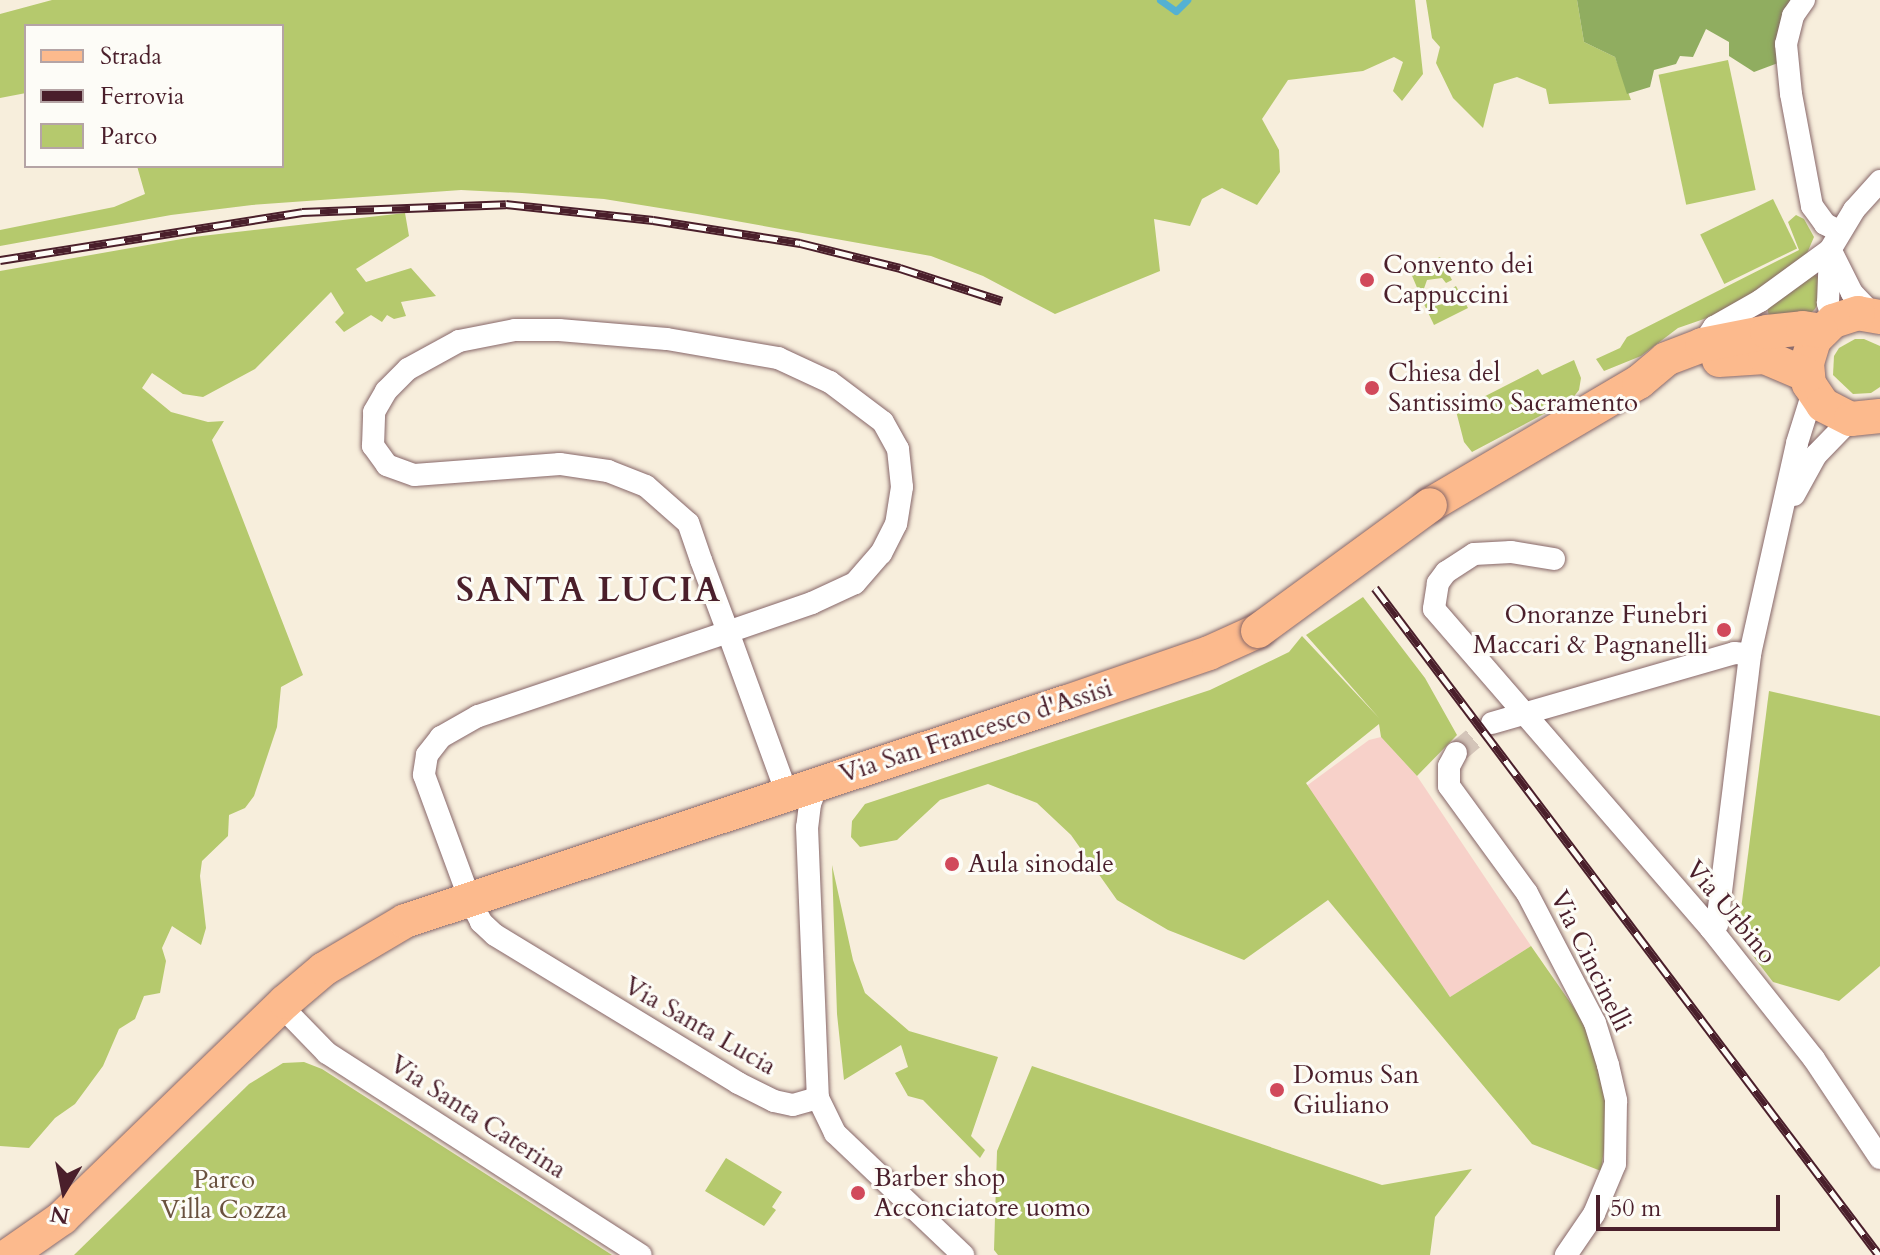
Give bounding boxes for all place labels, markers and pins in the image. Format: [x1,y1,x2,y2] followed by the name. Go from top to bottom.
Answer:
[1383,249,1534,310] place label: Convento dei Cappuccini
[1358,271,1376,289] marker: Convento dei Cappuccini
[1388,357,1638,418] place label: Chiesa del Santissimo Sacramento
[1363,379,1381,397] marker: Chiesa del Santissimo Sacramento
[1473,599,1708,660] place label: Onoranze Funebri Maccari & Pagnanelli
[1715,621,1733,639] marker: Onoranze Funebri Maccari & Pagnanelli
[968,848,1114,880] place label: Aula sinodale
[943,855,961,873] marker: Aula sinodale
[1293,1059,1419,1120] place label: Domus San Giuliano
[1268,1081,1286,1099] marker: Domus San Giuliano
[874,1162,1090,1224] place label: Barber shop Acconciatore uomo
[849,1184,867,1202] marker: Barber shop Acconciatore uomo

